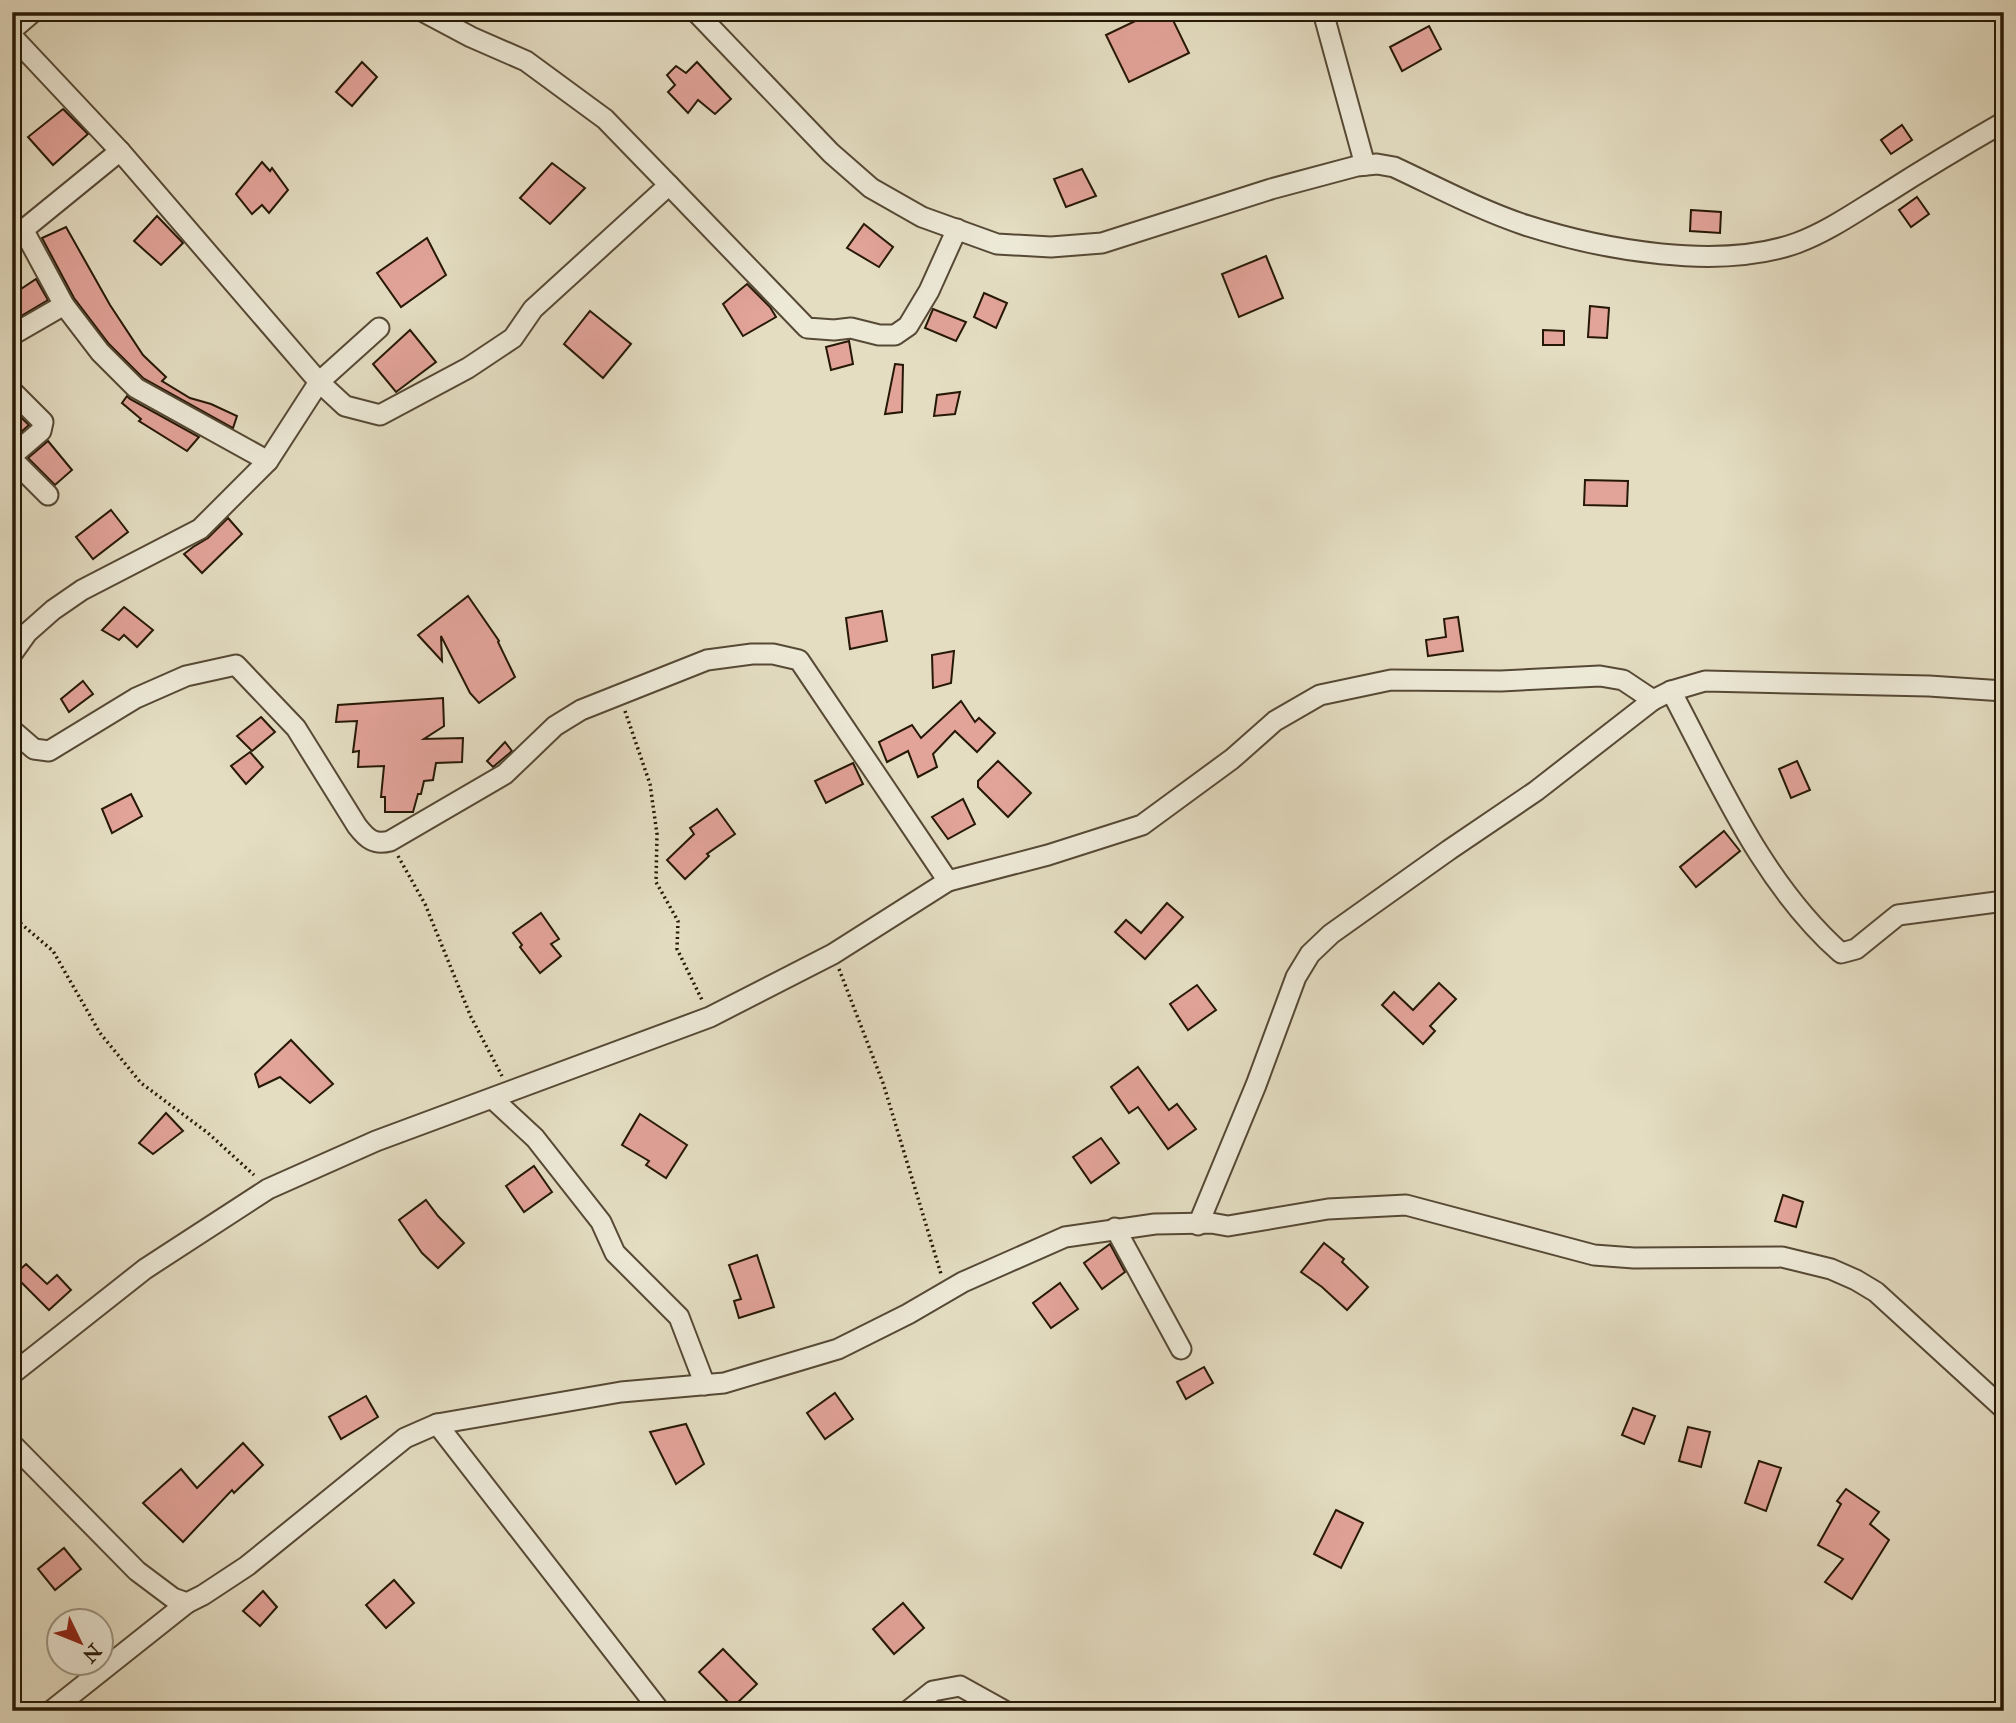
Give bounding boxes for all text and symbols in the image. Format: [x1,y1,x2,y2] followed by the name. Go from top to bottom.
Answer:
[46,1608,116,1678] north arrow
[76,1638,107,1668] text: N

